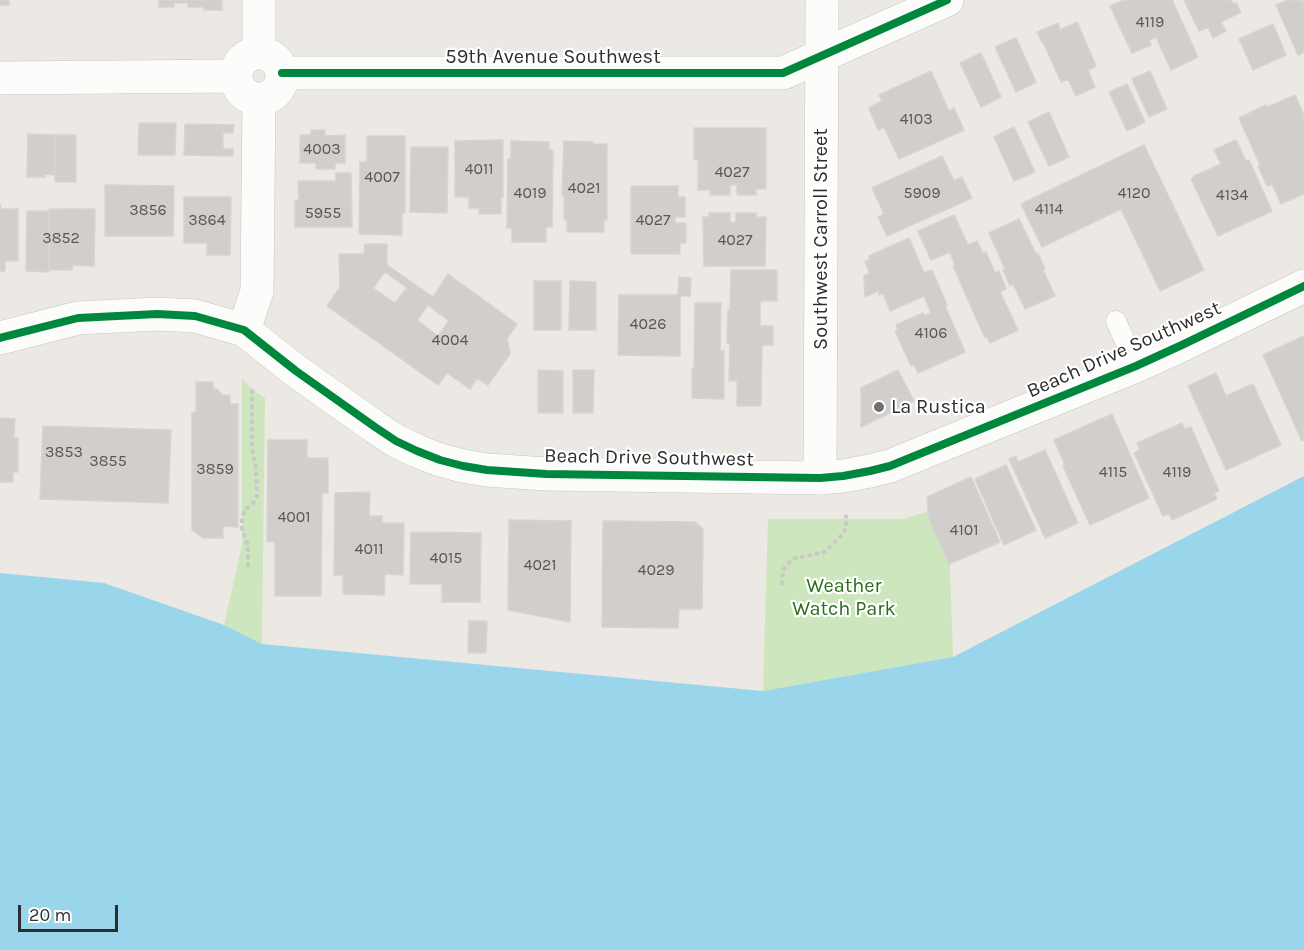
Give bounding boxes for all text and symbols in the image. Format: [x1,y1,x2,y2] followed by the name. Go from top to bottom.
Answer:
[1136,12,1164,32] house number: 4119
[445,45,661,69] street label: 59th Avenue Southwest
[899,109,933,129] house number: 4103
[809,128,833,350] street label: Southwest Carroll Street
[303,139,341,159] house number: 4003
[464,159,494,179] house number: 4011
[714,162,750,182] house number: 4027
[364,167,400,187] house number: 4007
[568,178,600,198] house number: 4021
[514,183,546,203] house number: 4019
[903,183,941,203] house number: 5909
[1118,183,1150,203] house number: 4120
[1216,185,1248,205] house number: 4134
[1035,199,1063,219] house number: 4114
[129,200,167,220] house number: 3856
[305,203,341,223] house number: 5955
[188,210,226,230] house number: 3864
[635,210,671,230] house number: 4027
[42,228,80,248] house number: 3852
[717,230,753,250] house number: 4027
[1023,296,1225,404] street label: Beach Drive Southwest
[630,314,666,334] house number: 4026
[915,323,947,343] house number: 4106
[432,330,468,350] house number: 4004
[891,395,986,419] place label: La Rustica
[872,400,886,414] marker: La Rustica
[45,442,83,462] house number: 3853
[544,444,754,472] street label: Beach Drive Southwest
[89,451,127,471] house number: 3855
[196,459,234,479] house number: 3859
[1099,462,1127,482] house number: 4115
[1163,462,1191,482] house number: 4119
[277,507,311,527] house number: 4001
[949,520,979,540] house number: 4101
[354,539,384,559] house number: 4011
[430,548,462,568] house number: 4015
[524,555,556,575] house number: 4021
[638,560,674,580] house number: 4029
[792,574,896,621] park label: Weather Watch Park
[21,893,122,931] scale bar
[29,904,71,926] text: 20 m

